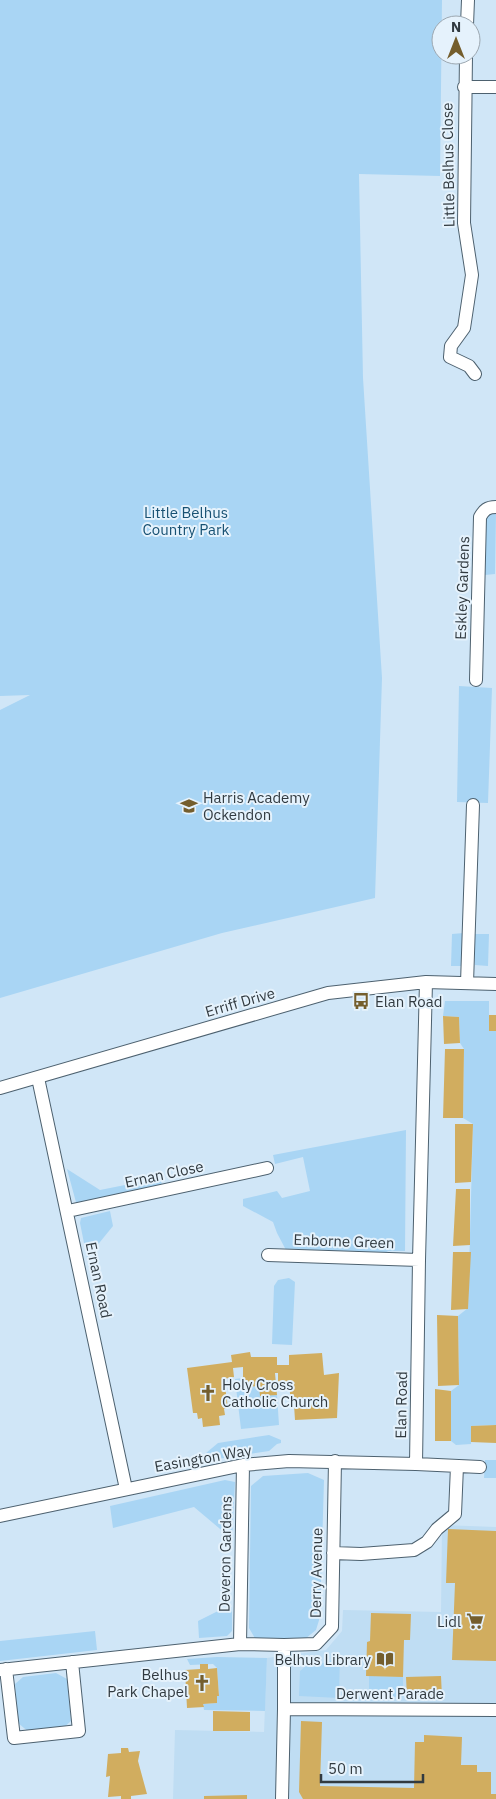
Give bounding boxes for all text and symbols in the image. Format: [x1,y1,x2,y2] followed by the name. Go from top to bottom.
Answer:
[431,15,481,65] north arrow
[451,18,461,36] text: N
[437,102,459,228] street label: Little Belhus Close
[142,503,230,539] park label: Little Belhus Country Park
[451,536,473,640] street label: Eskley Gardens
[203,788,310,824] place label: Harris Academy Ockendon
[179,796,199,816] school or university icon: Harris Academy Ockendon
[203,983,277,1021] street label: Erriff Drive
[351,991,371,1011] bus stop icon: Elan Road
[375,992,442,1011] place label: Elan Road
[123,1156,205,1192] street label: Ernan Close
[293,1230,395,1252] street label: Enborne Green
[82,1240,116,1320] street label: Ernan Road
[391,1371,411,1439] street label: Elan Road
[222,1375,328,1411] place label: Holy Cross Catholic Church
[198,1383,218,1403] church icon: Holy Cross Catholic Church
[153,1440,254,1476] street label: Easington Way
[214,1496,236,1612] street label: Deveron Gardens
[306,1528,326,1618] street label: Derry Avenue
[465,1611,485,1631] supermarket icon: Lidl
[437,1612,461,1631] place label: Lidl
[375,1649,395,1669] library icon: Belhus Library
[274,1650,372,1669] place label: Belhus Library
[107,1665,188,1701] place label: Belhus Park Chapel
[192,1673,212,1693] church icon: Belhus Park Chapel
[336,1684,444,1703] street label: Derwent Parade
[321,1752,424,1784] scale bar
[328,1759,363,1778] text: 50 m

